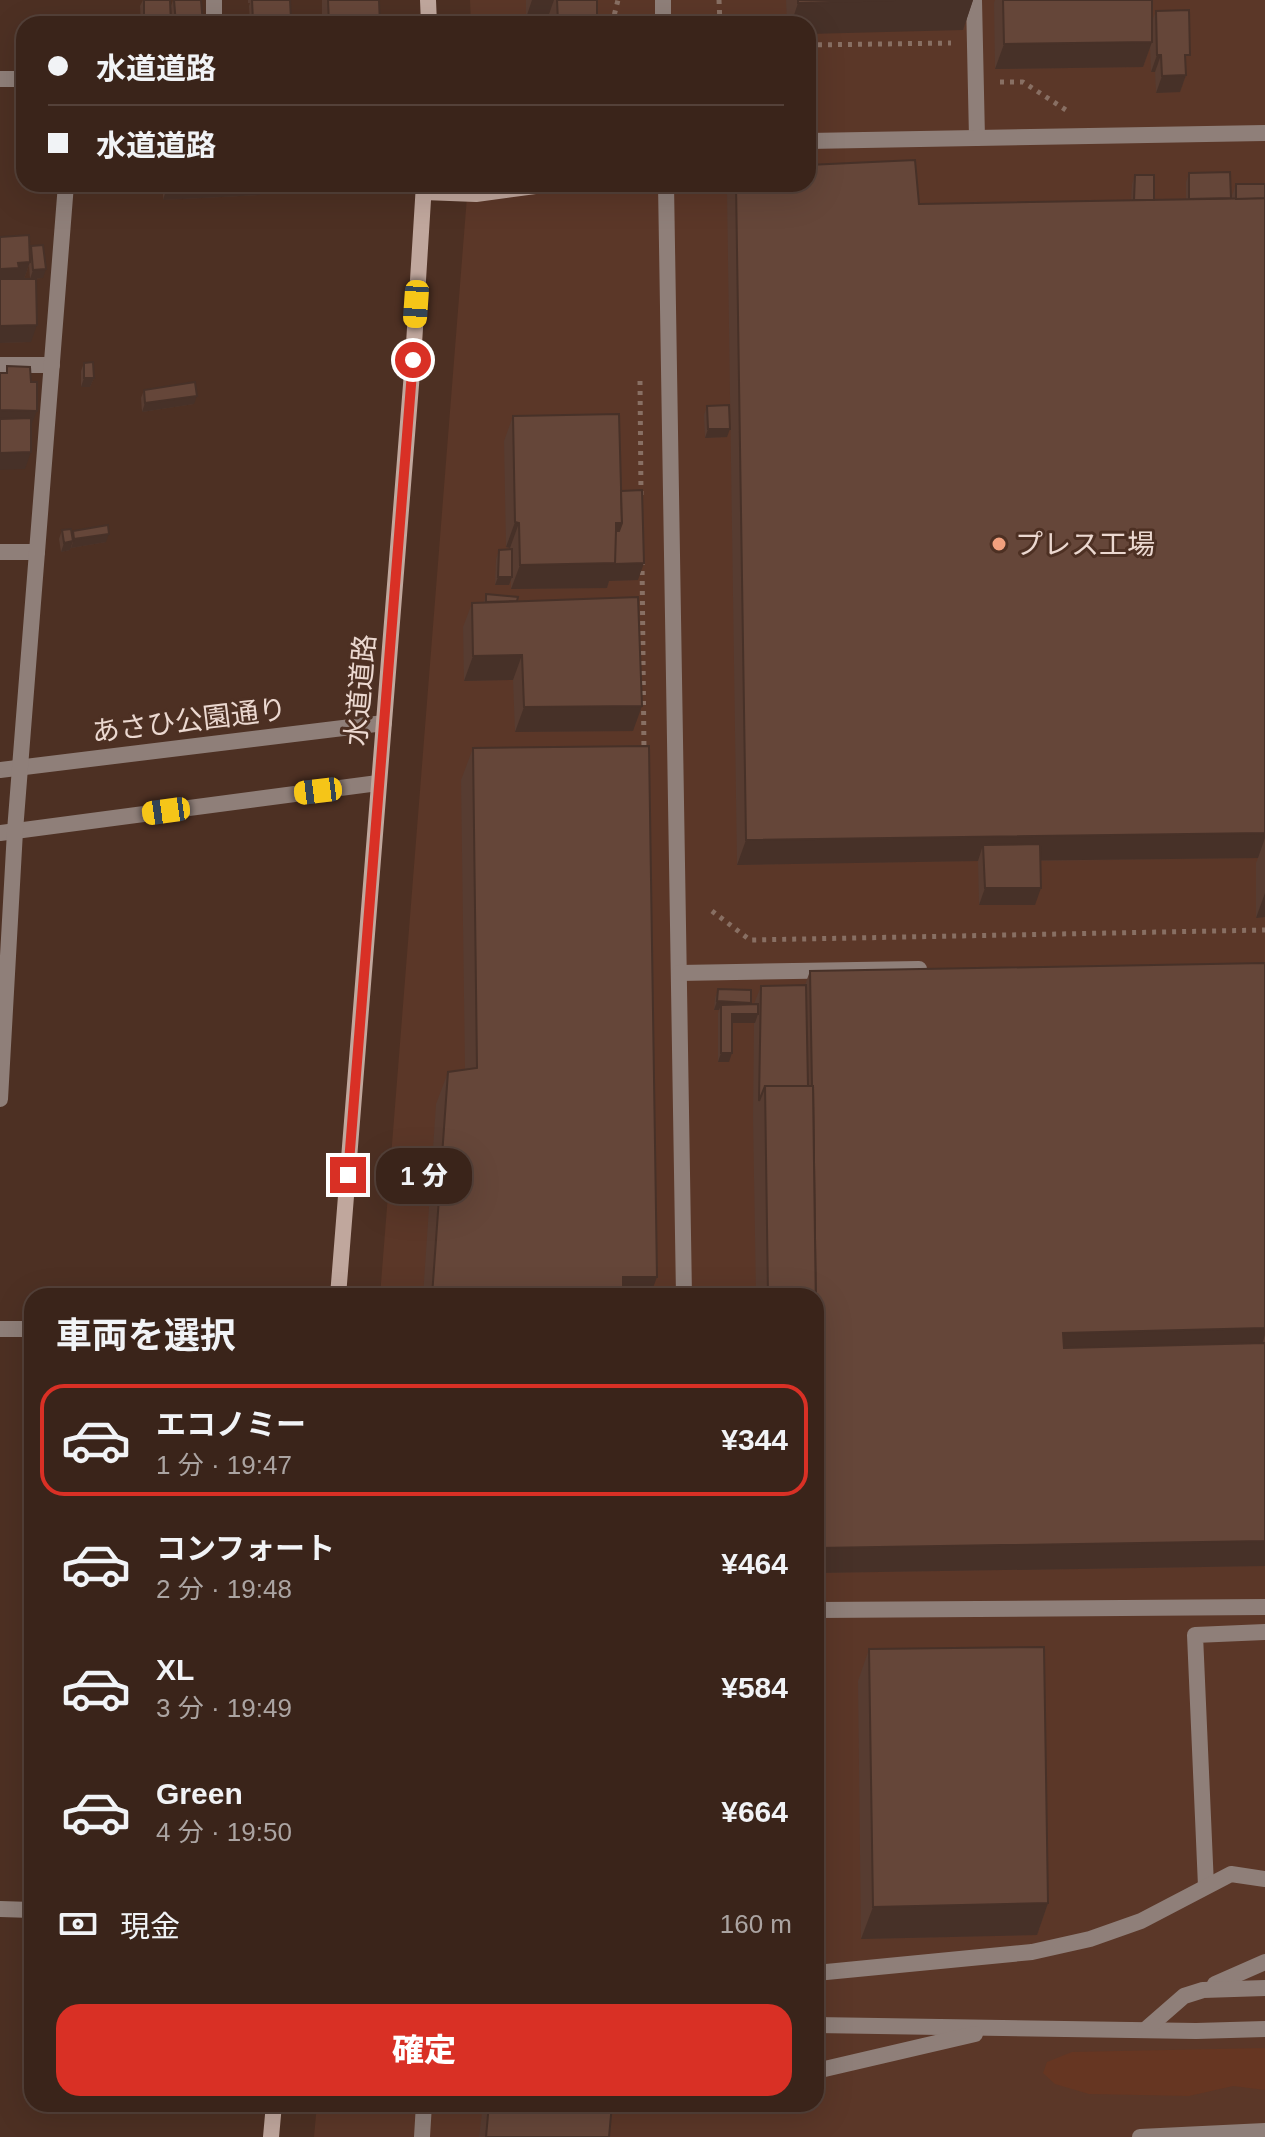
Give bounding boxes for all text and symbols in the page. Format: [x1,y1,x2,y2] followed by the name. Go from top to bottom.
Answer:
[96,52,216,85] text: 水道道路
[96,129,216,162] text: 水道道路
[402,279,430,329] car
[395,342,431,378] route start
[1015,529,1155,560] place label: プレス工場
[990,535,1008,553] marker: プレス工場
[340,633,381,747] street label: 水道道路
[90,693,288,748] street label: あさひ公園通り
[293,776,343,806] car
[141,796,191,826] car
[376,1147,472,1203] callout: 1 分
[330,1157,366,1193] route end
[400,1161,448,1191] text: 1 分
[56,1315,236,1356] text: 車両を選択
[60,1404,132,1476] icon: car
[156,1408,306,1441] text: エコノミー
[721,1423,788,1456] text: ¥344
[156,1450,292,1480] text: 1 分 · 19:47
[60,1528,132,1600] icon: car
[156,1532,335,1565] text: コンフォート
[721,1547,788,1580] text: ¥464
[156,1574,292,1604] text: 2 分 · 19:48
[60,1652,132,1724] icon: car
[156,1653,194,1686] text: XL
[721,1671,788,1704] text: ¥584
[156,1693,292,1723] text: 3 分 · 19:49
[60,1776,132,1848] icon: car
[156,1777,243,1810] text: Green
[721,1795,788,1828] text: ¥664
[156,1817,292,1847] text: 4 分 · 19:50
[56,1902,100,1946] icon: cash
[720,1909,792,1939] text: 160 m
[120,1910,180,1943] text: 現金
[56,2004,792,2096] button: 確定

